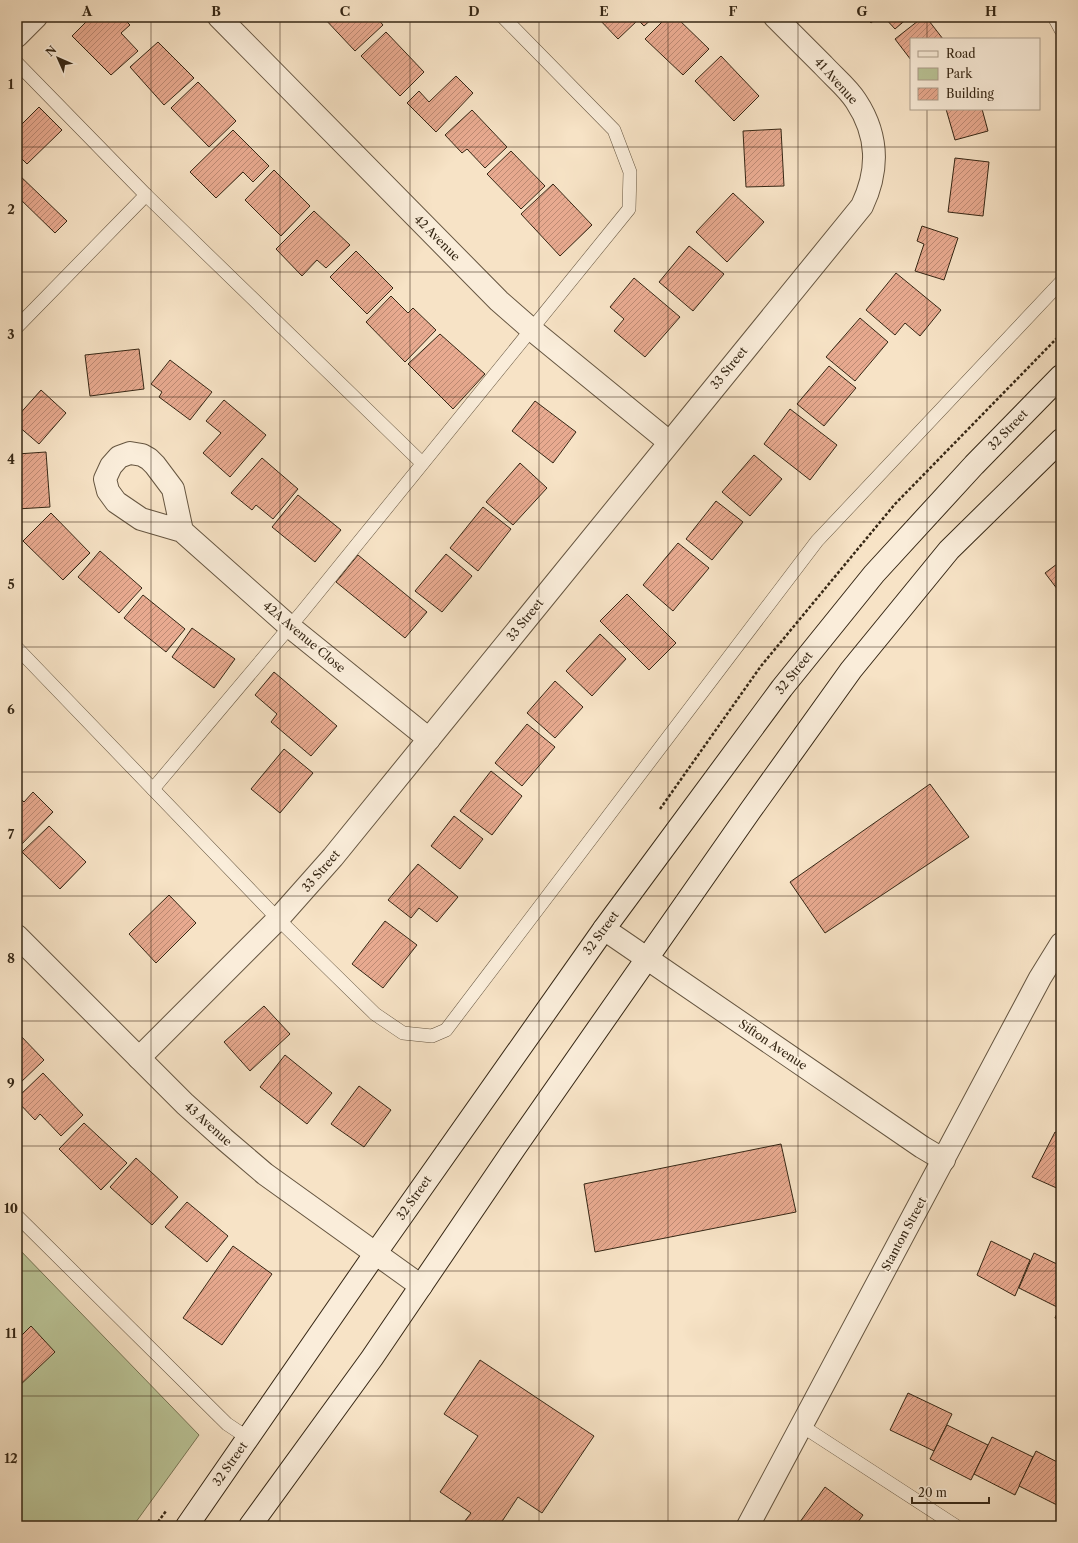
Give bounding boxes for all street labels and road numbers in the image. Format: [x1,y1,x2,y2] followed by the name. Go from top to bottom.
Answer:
[812,54,861,107] street label: 41 Avenue
[411,211,464,264] street label: 42 Avenue
[707,343,751,392] street label: 33 Street
[985,406,1031,453] street label: 32 Street
[503,595,547,644] street label: 33 Street
[260,598,349,676] street label: 42A Avenue Close
[772,648,816,697] street label: 32 Street
[298,846,343,895] street label: 33 Street
[580,907,622,958] street label: 32 Street
[736,1016,811,1073] street label: Sifton Avenue
[181,1098,235,1149] street label: 43 Avenue
[393,1172,435,1223] street label: 32 Street
[878,1194,930,1273] street label: Stanton Street
[209,1438,251,1489] street label: 32 Street

